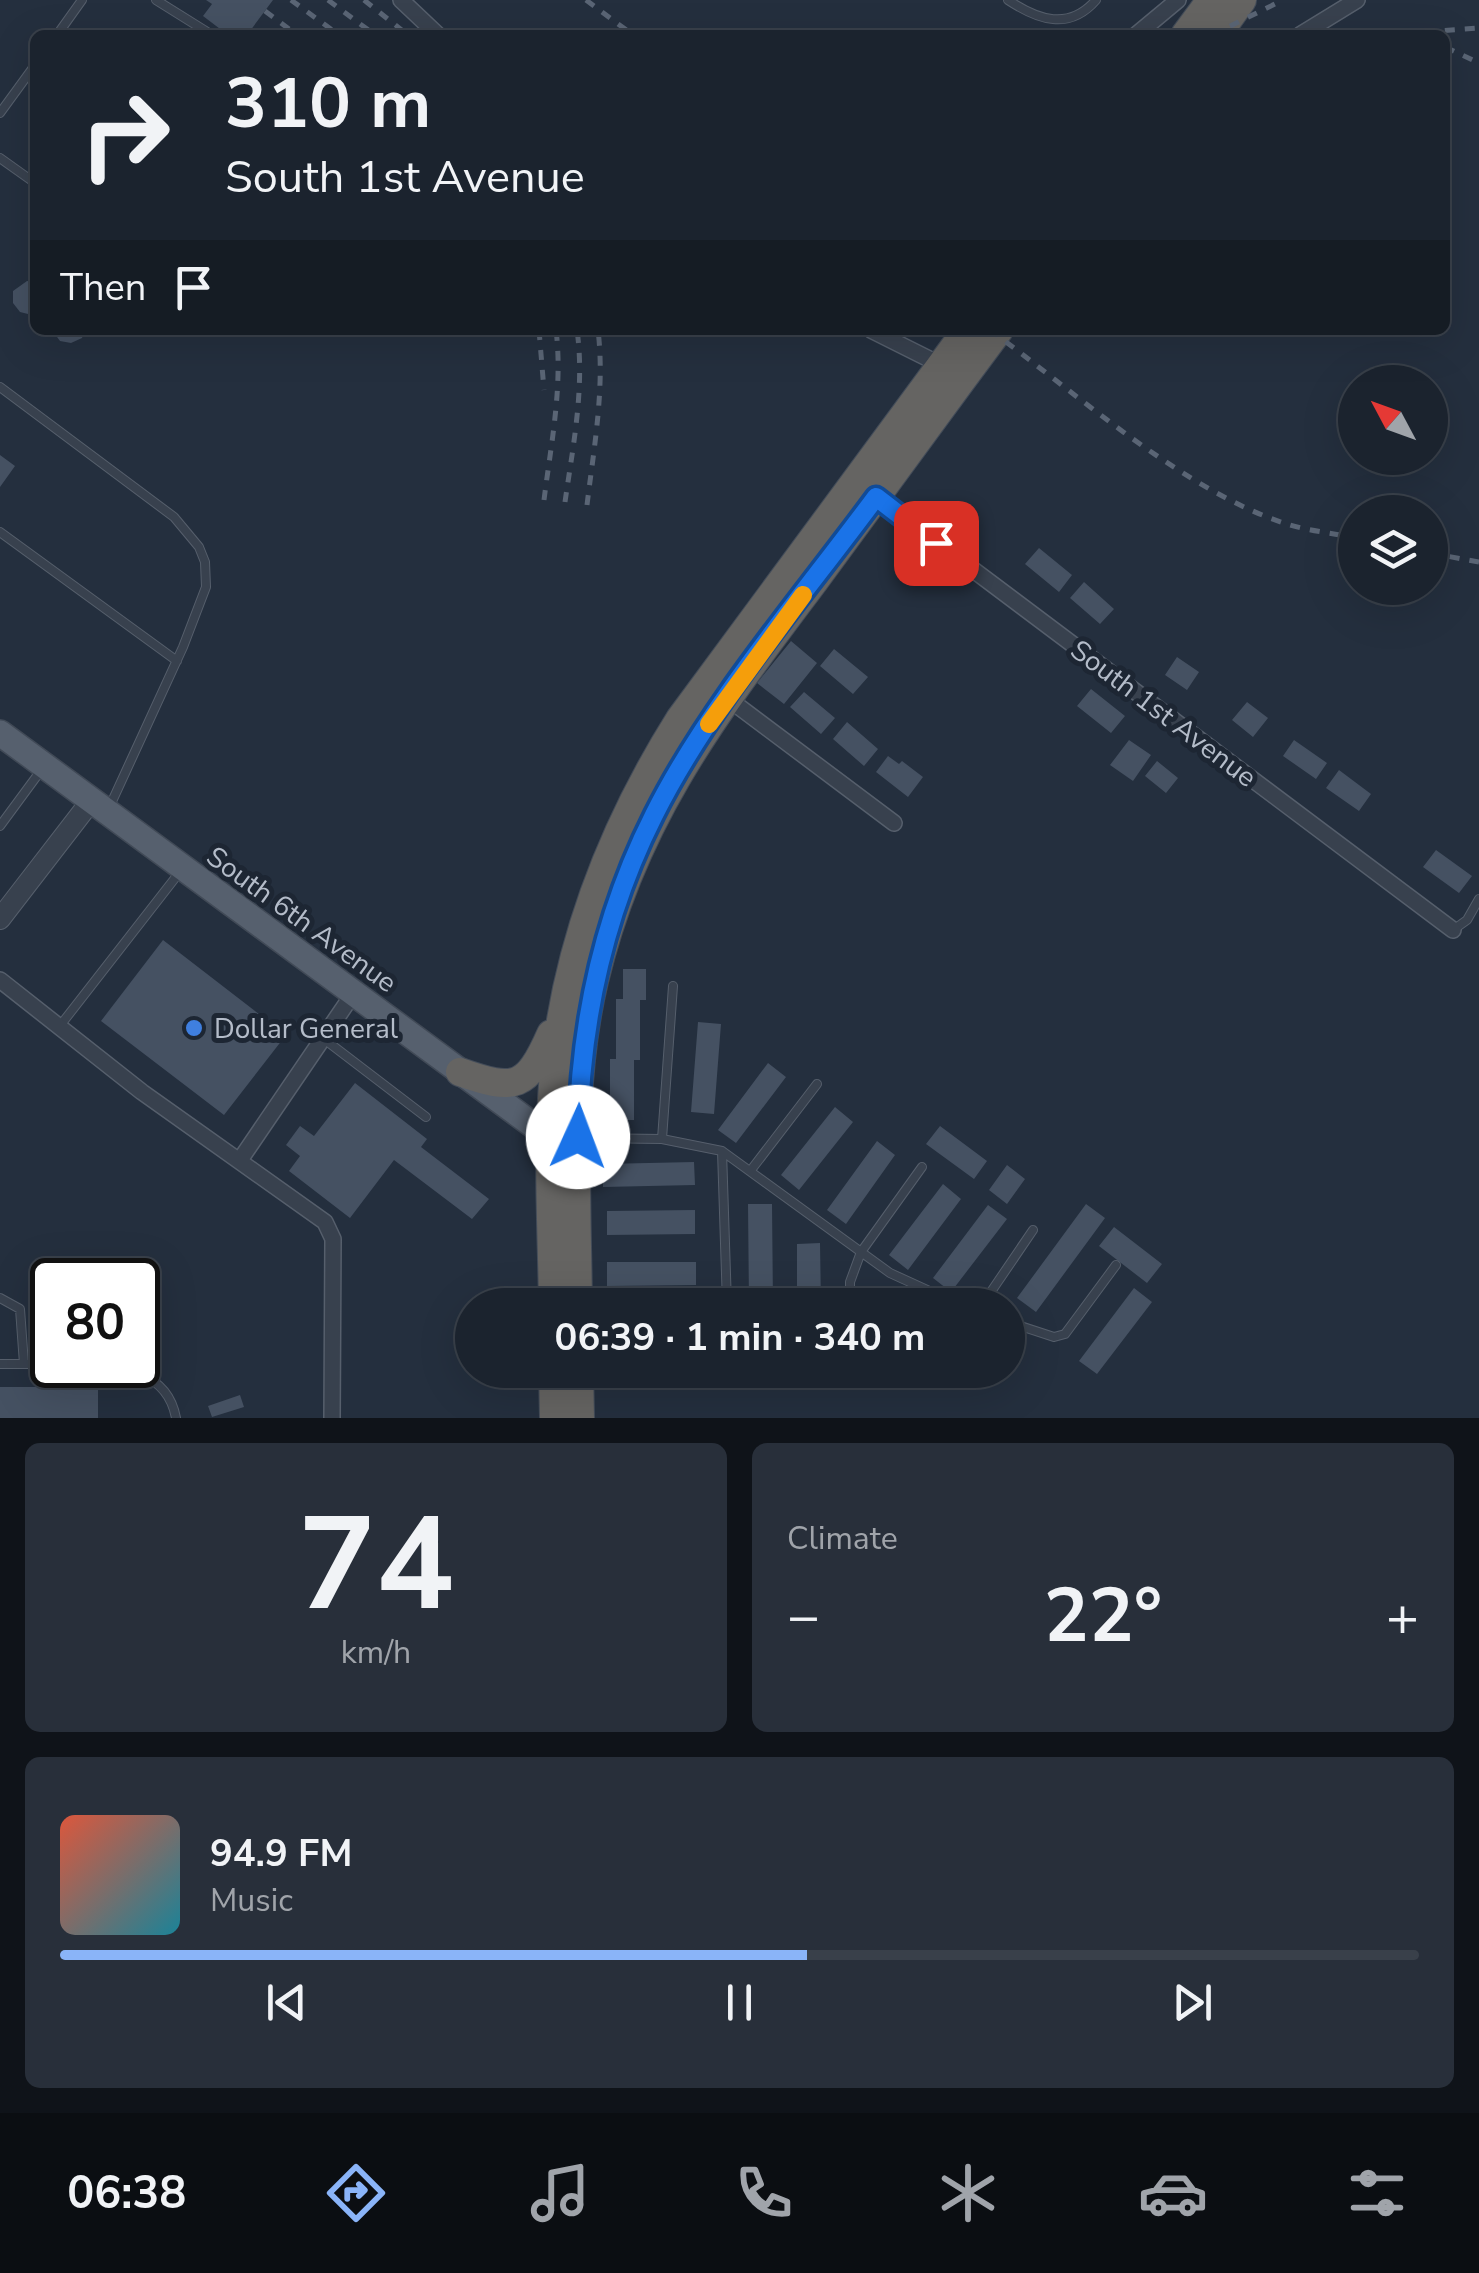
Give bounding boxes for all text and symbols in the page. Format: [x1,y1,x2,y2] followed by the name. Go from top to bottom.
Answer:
[225,56,431,152] text: 310 m
[60,70,190,200] icon: right
[225,147,585,208] text: South 1st Avenue
[166,260,221,315] icon: arrive
[60,262,146,313] text: Then
[1338,365,1448,475] north arrow
[1338,365,1448,605] map controls
[1338,495,1448,605] button: layers
[894,501,979,586] pin
[909,516,964,571] icon: arrive
[1063,631,1264,796] street label: South 1st Avenue
[199,838,404,1002] street label: South 6th Avenue
[214,1010,399,1048] place label: Dollar General
[183,1017,205,1039] marker: Dollar General
[526,1085,630,1189] position arrow
[30,1258,160,1388] speed limit sign: 80
[555,1312,925,1363] text: 06:39 · 1 min · 340 m
[298,1477,454,1654] text: 74
[787,1517,898,1560] text: Climate
[1044,1565,1162,1667] text: 22°
[787,1579,820,1654] text: −
[1386,1579,1419,1654] text: +
[341,1631,411,1674] text: km/h
[210,1828,352,1879] text: 94.9 FM
[210,1879,293,1922] text: Music
[259,1975,314,2030] icon: previous
[712,1975,767,2030] icon: pause
[1165,1975,1220,2030] icon: next
[321,2158,391,2228] icon: directions
[525,2158,595,2228] icon: music
[729,2158,799,2228] icon: phone
[933,2158,1003,2228] icon: climate
[1138,2158,1208,2228] icon: car
[1342,2158,1412,2228] icon: filters
[67,2163,186,2224] text: 06:38

